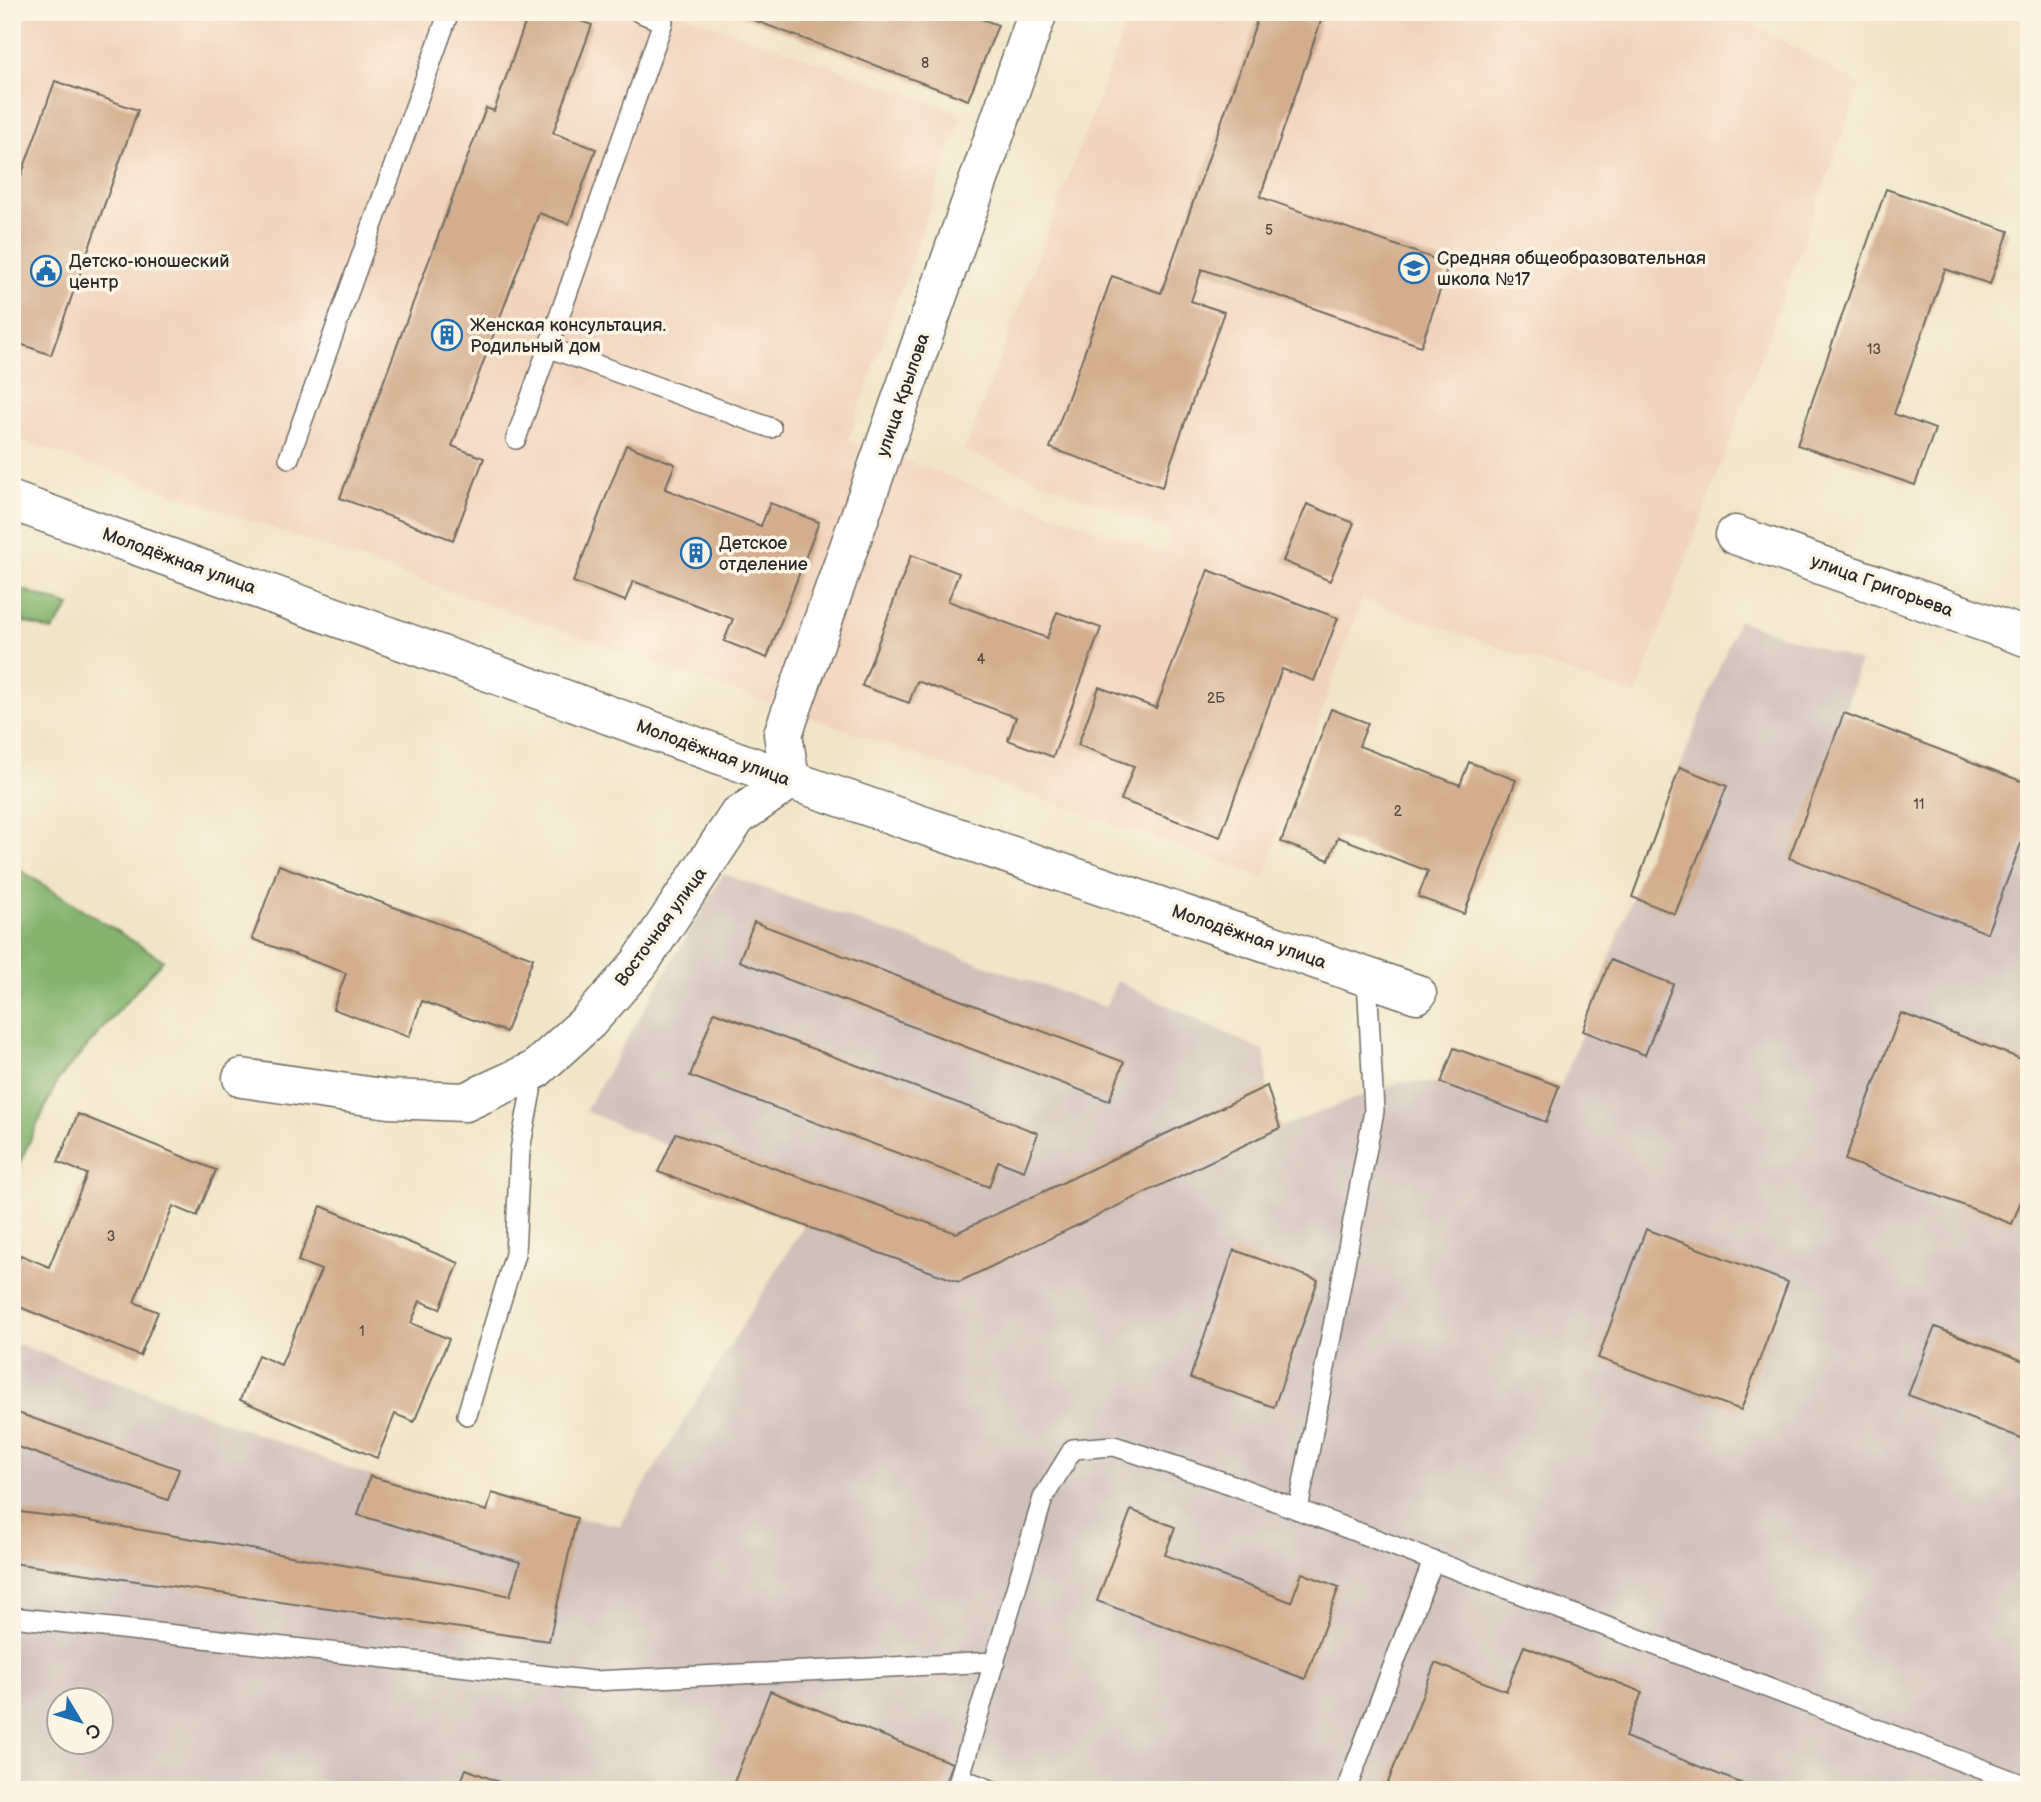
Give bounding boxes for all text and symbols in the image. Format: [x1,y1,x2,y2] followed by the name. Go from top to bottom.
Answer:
[921,55,929,72] house number: 8
[1265,222,1273,239] house number: 5
[1437,248,1706,290] place label: Средняя общеобразовательная школа №17
[69,251,230,293] place label: Детско-юношеский центр
[1397,251,1431,285] school or university icon: Средняя общеобразовательная школа №17
[29,254,63,288] public building icon: Детско-юношеский центр
[470,315,666,357] place label: Женская консультация. Родильный дом
[430,318,464,352] building icon: Женская консультация. Родильный дом
[872,330,934,459] street label: улица Крылова
[1867,341,1881,358] house number: 13
[99,523,259,599] street label: Молодёжная улица
[719,533,808,575] place label: Детское отделение
[679,536,713,570] building icon: Детское отделение
[1808,550,1956,622] street label: улица Григорьева
[977,651,986,668] house number: 4
[1207,690,1225,707] house number: 2Б
[633,715,793,791] street label: Молодёжная улица
[1914,796,1924,813] house number: 11
[1394,803,1403,820] house number: 2
[611,863,711,991] street label: Восточная улица
[1169,901,1329,973] street label: Молодёжная улица
[107,1228,115,1245] house number: 3
[359,1323,365,1340] house number: 1
[46,1686,116,1756] north arrow
[79,1718,105,1743] text: С

